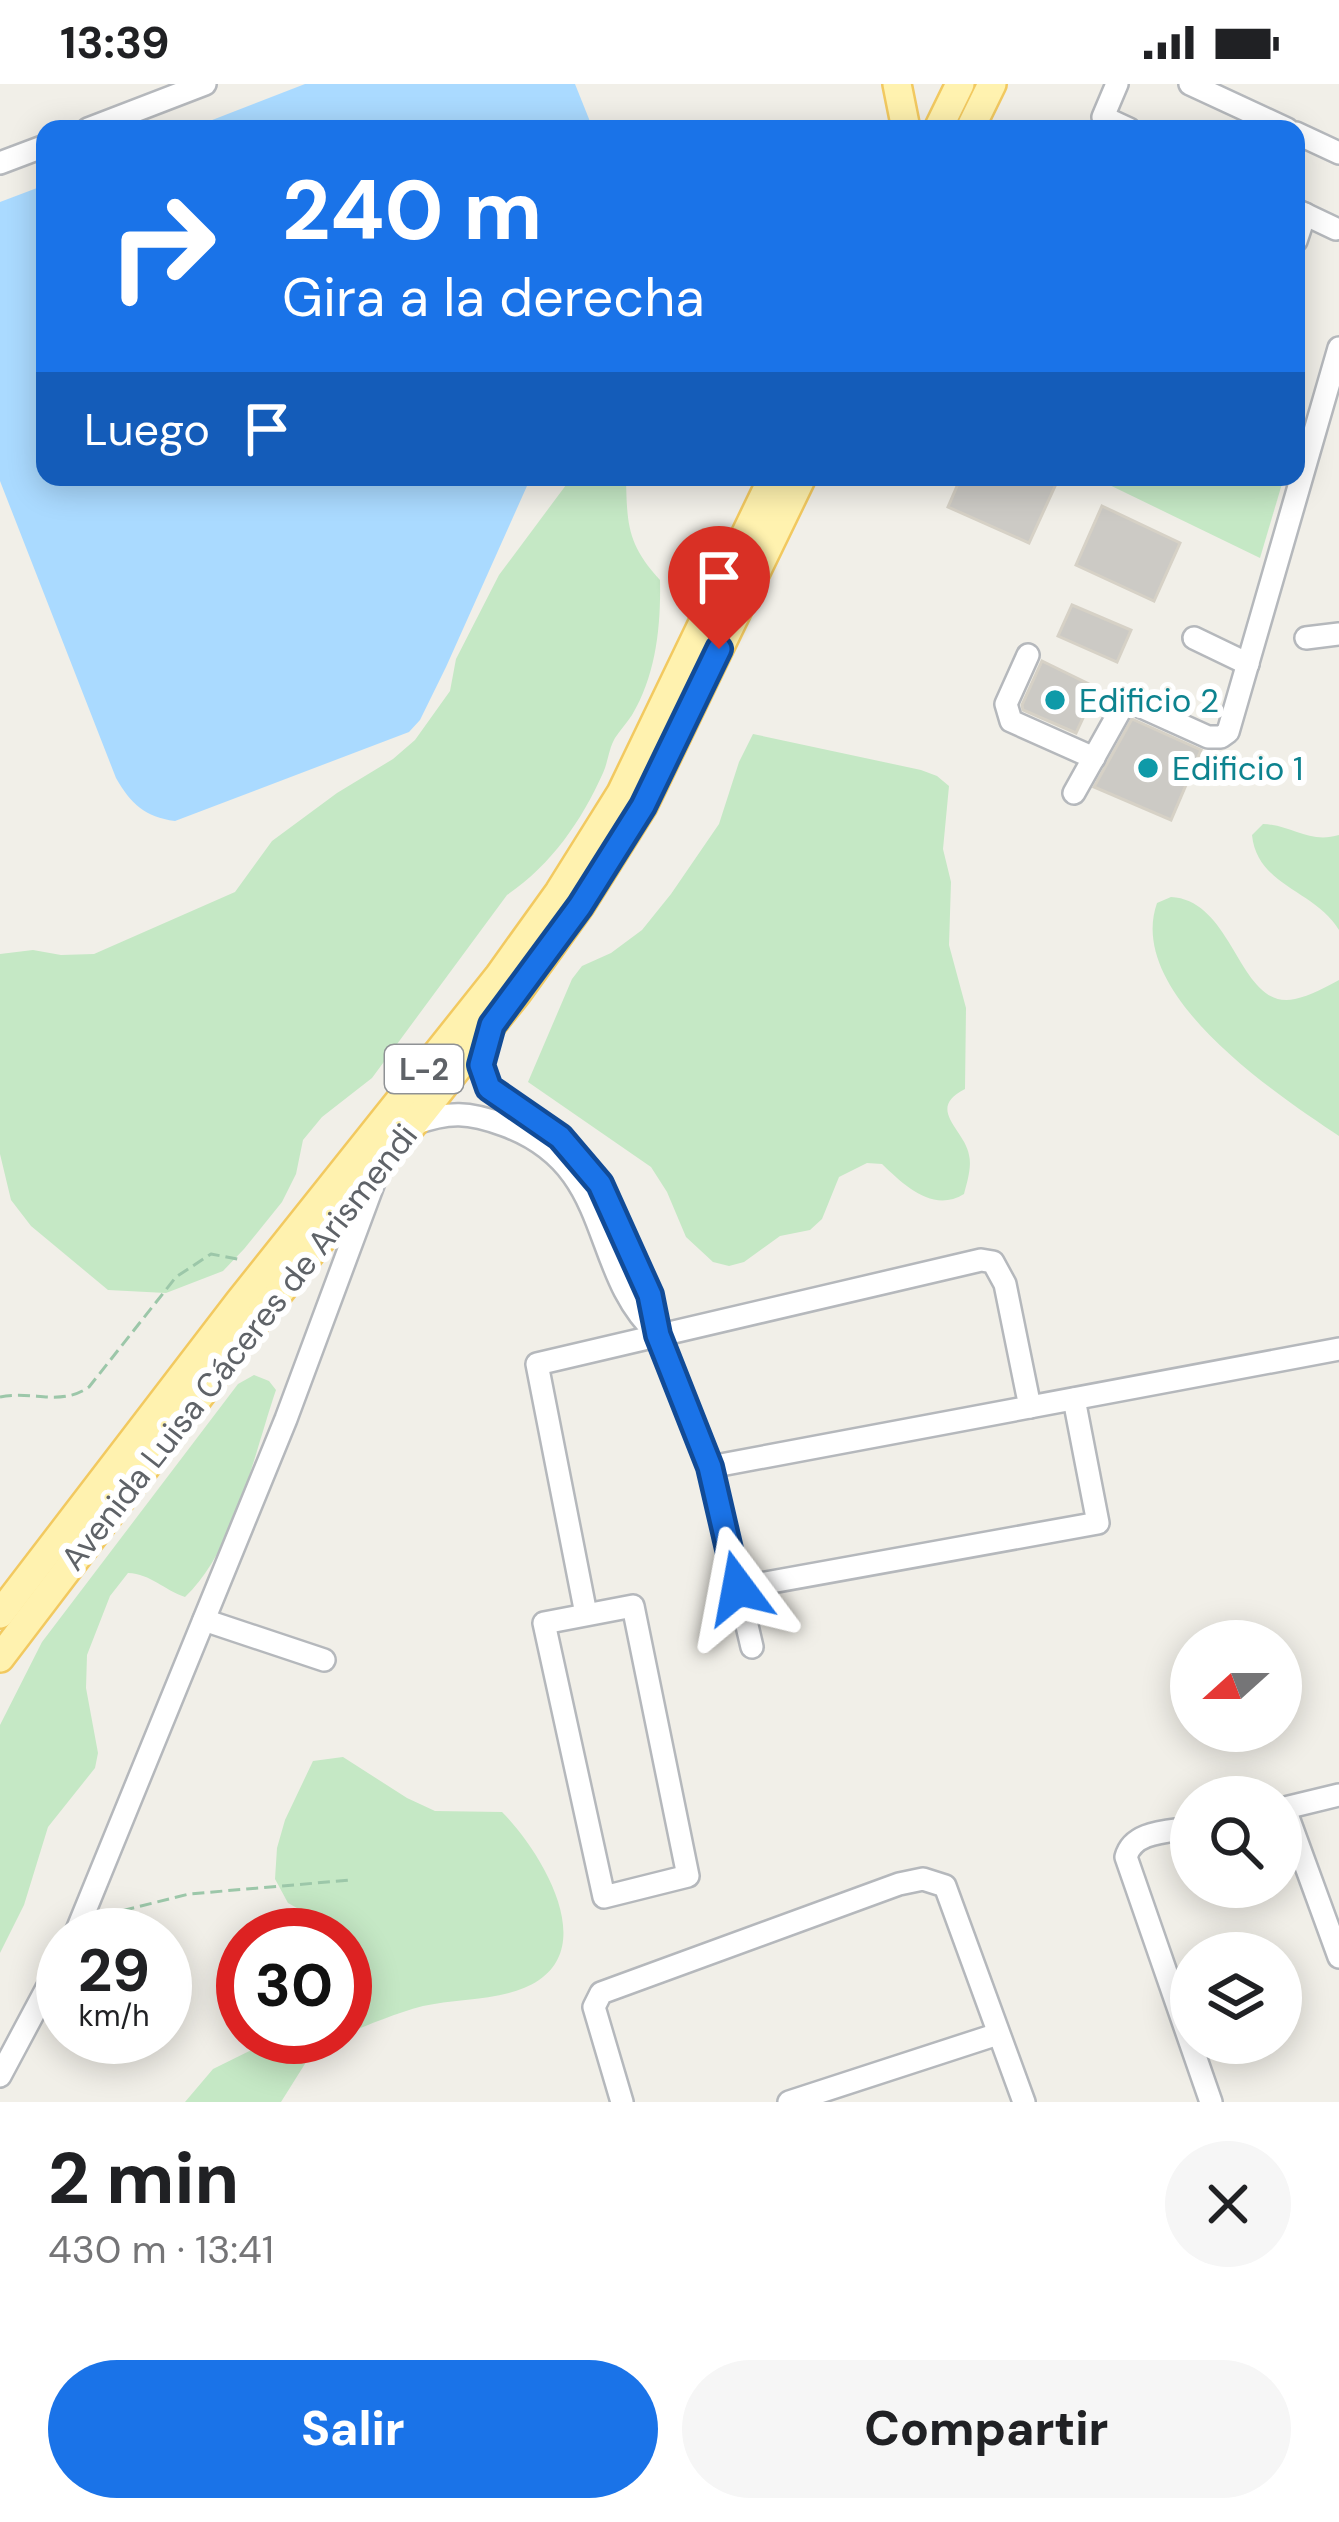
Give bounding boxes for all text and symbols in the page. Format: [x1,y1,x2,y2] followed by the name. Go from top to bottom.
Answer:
[60,13,170,72] text: 13:39
[282,156,542,265] text: 240 m
[84,168,240,324] icon: right
[282,262,705,333] text: Gira a la derecha
[234,396,300,462] icon: arrive
[84,400,210,459] text: Luego
[668,526,770,649] pin
[686,544,752,610] icon: arrive
[1079,679,1219,722] place label: Edificio 2
[1042,687,1068,713] marker: Edificio 2
[1172,747,1303,790] place label: Edificio 1
[1135,755,1161,781] marker: Edificio 1
[385,1045,463,1093] road number: L-2
[51,1115,427,1579] street label: Avenida Luisa Cáceres de Arismendi
[675,1525,801,1651] position arrow
[1170,1620,1302,1752] north arrow
[1170,1620,1302,2064] map controls
[1170,1776,1302,1908] button: search
[216,1908,372,2064] speed limit sign: 30
[78,1931,150,2010] text: 29
[1170,1932,1302,2064] button: layers
[79,1996,149,2035] text: km/h
[48,2132,239,2225] text: 2 min
[1165,2141,1291,2267] button: close
[48,2224,274,2275] text: 430 m · 13:41
[48,2360,658,2498] button: Salir
[682,2360,1291,2498] button: Compartir

